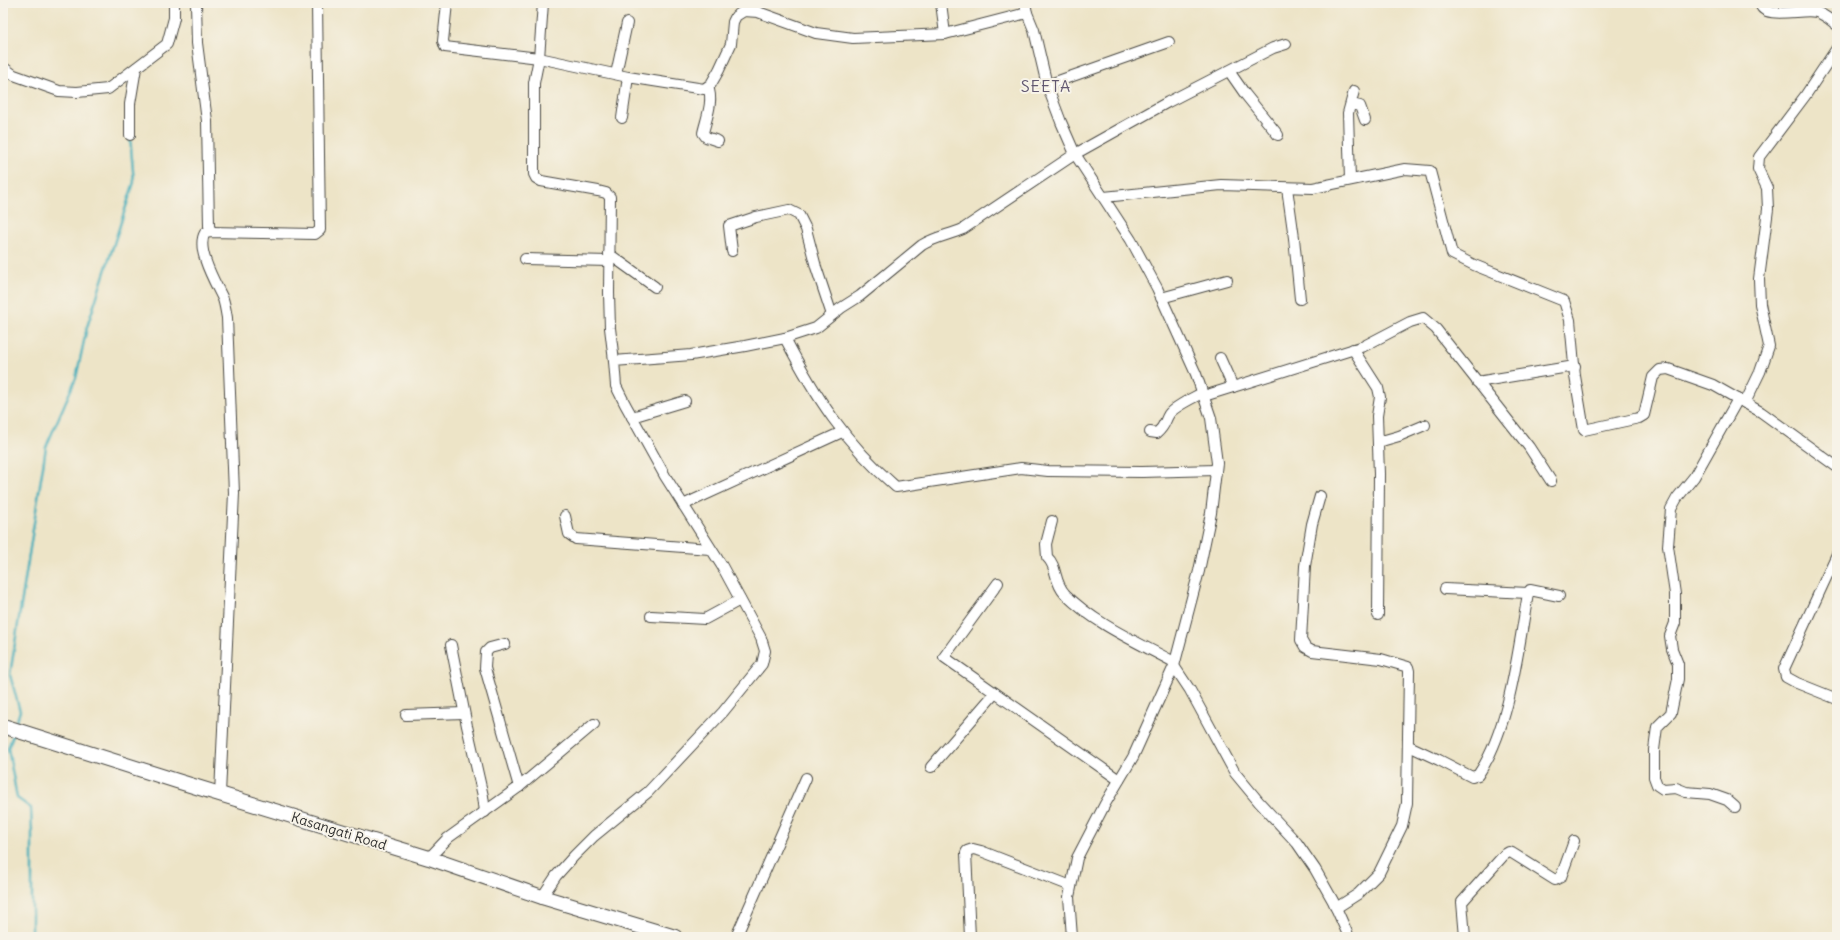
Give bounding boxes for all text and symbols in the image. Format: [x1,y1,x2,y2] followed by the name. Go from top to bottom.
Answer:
[1021,76,1071,96] district label: SEETA
[289,808,389,854] street label: Kasangati Road

